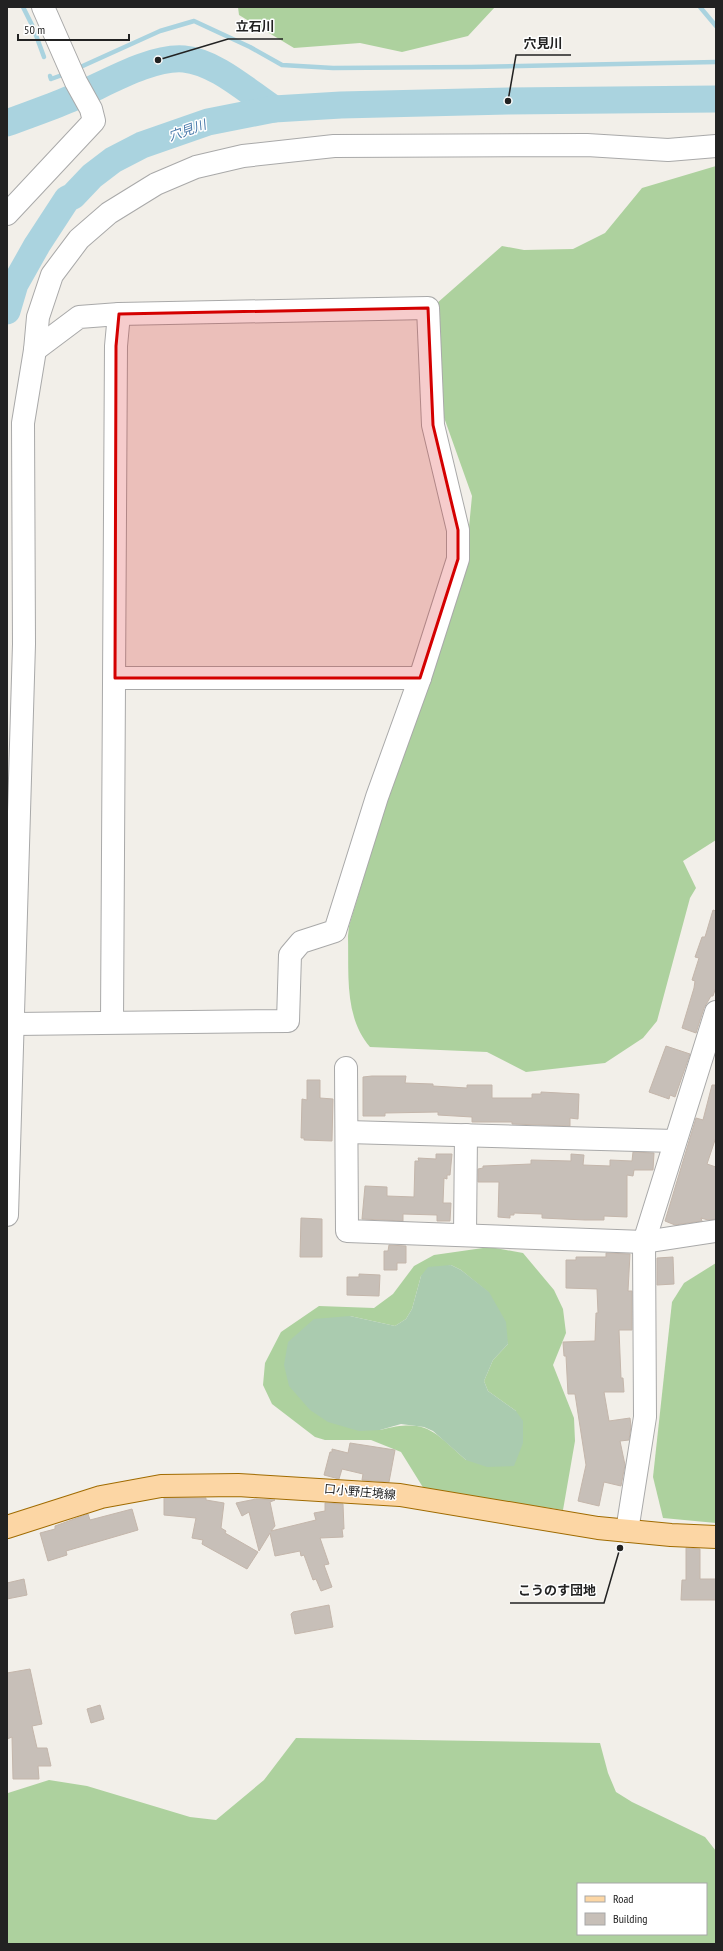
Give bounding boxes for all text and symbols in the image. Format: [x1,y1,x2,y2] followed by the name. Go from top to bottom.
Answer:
[228,14,283,39] callout: 立石川
[18,16,129,42] scale bar
[235,18,275,35] text: 立石川
[24,22,45,37] text: 50 m
[516,30,571,55] callout: 穴見川
[523,35,563,52] text: 穴見川
[166,115,210,145] water label: 穴見川
[324,1481,397,1502] street label: 口小野庄境線
[510,1578,604,1603] callout: こうのす団地
[518,1582,596,1599] text: こうのす団地
[577,1883,707,1935] legend
[613,1891,633,1906] text: Road
[613,1911,648,1926] text: Building

